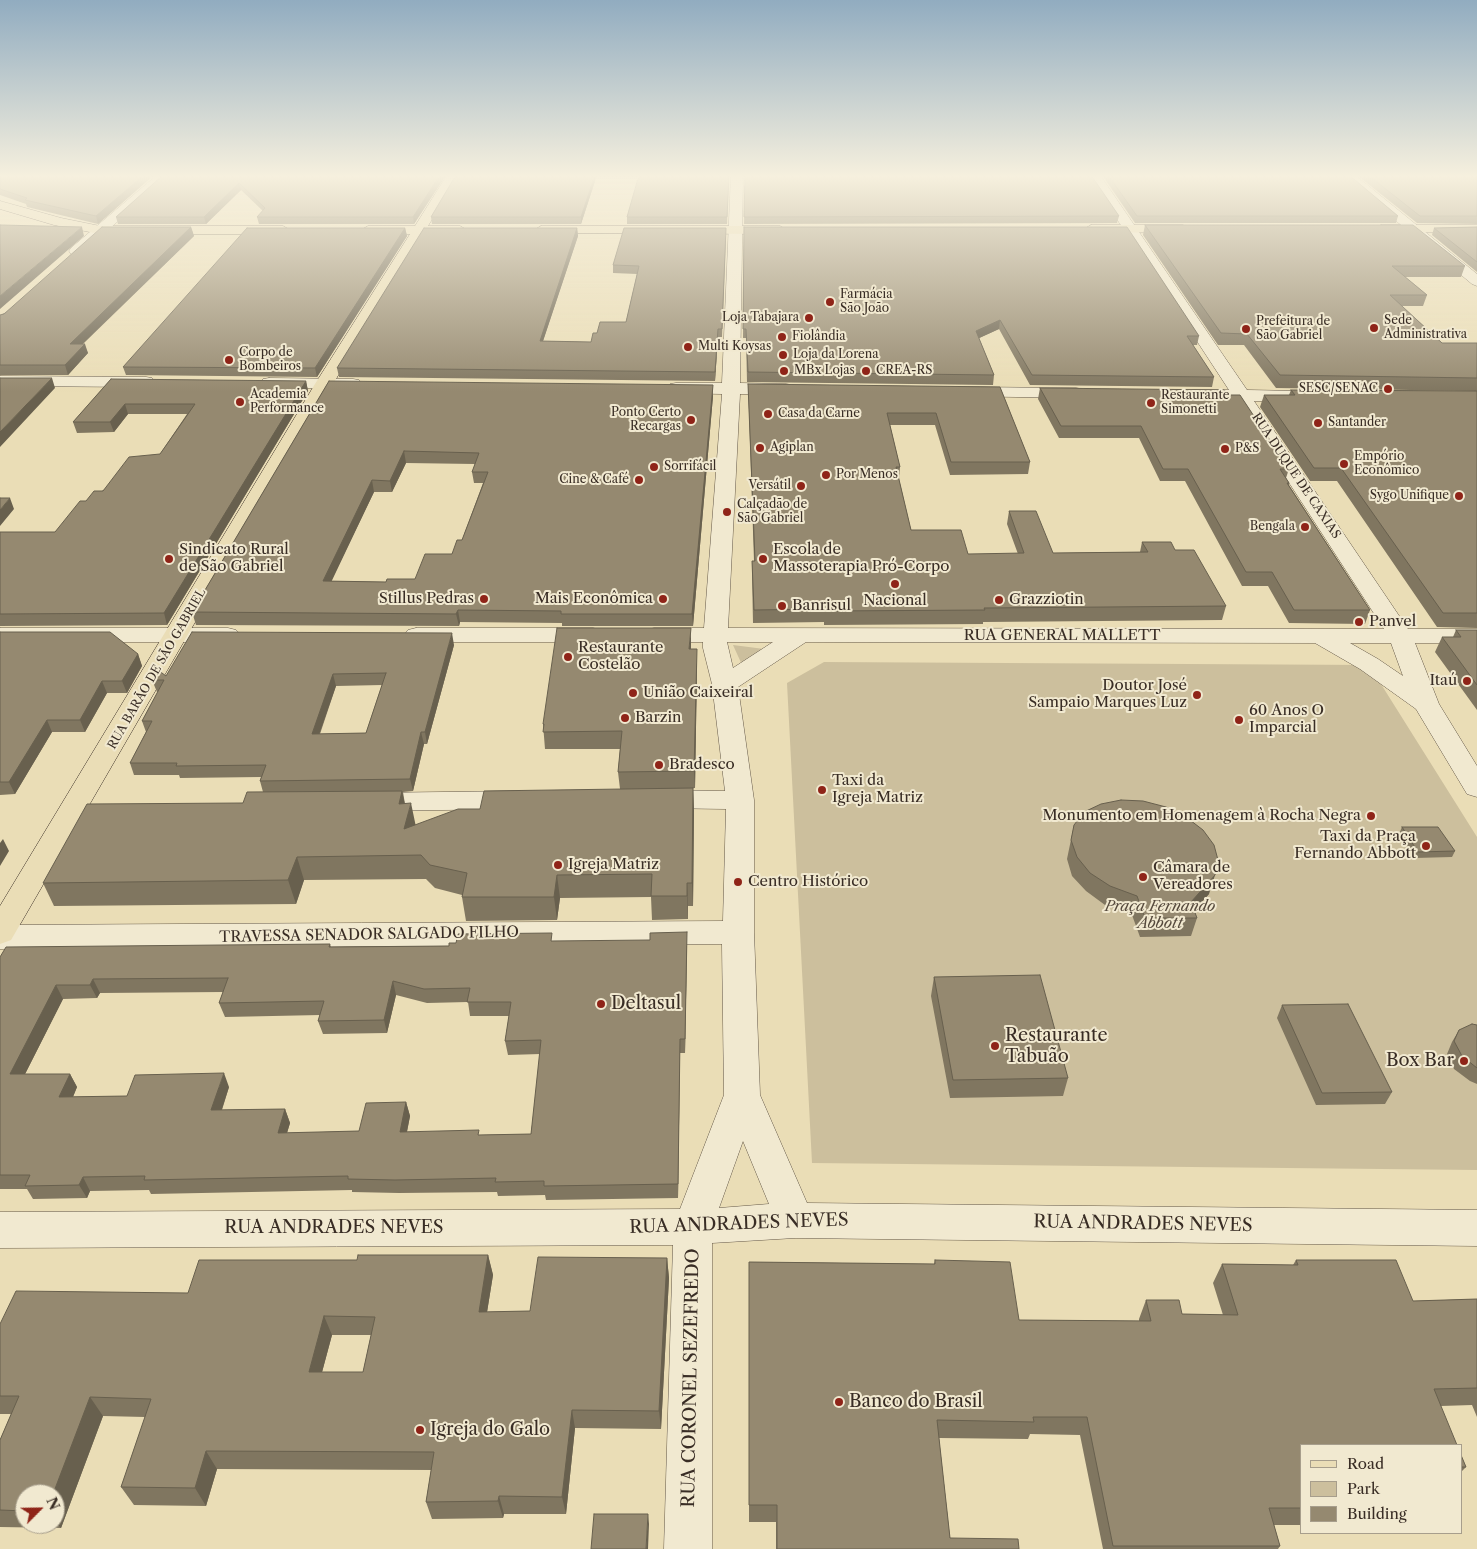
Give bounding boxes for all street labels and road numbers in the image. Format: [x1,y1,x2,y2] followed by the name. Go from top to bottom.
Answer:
[1249,411,1343,541] street label: RUA DUQUE DE CAXIAS
[105,586,209,752] street label: RUA BARÃO DE SÃO GABRIEL
[964,627,1160,645] street label: RUA GENERAL MALLETT
[219,923,519,947] street label: TRAVESSA SENADOR SALGADO FILHO
[629,1209,849,1239] street label: RUA ANDRADES NEVES
[1033,1211,1253,1237] street label: RUA ANDRADES NEVES
[224,1217,444,1239] street label: RUA ANDRADES NEVES
[678,1248,704,1508] street label: RUA CORONEL SEZEFREDO

